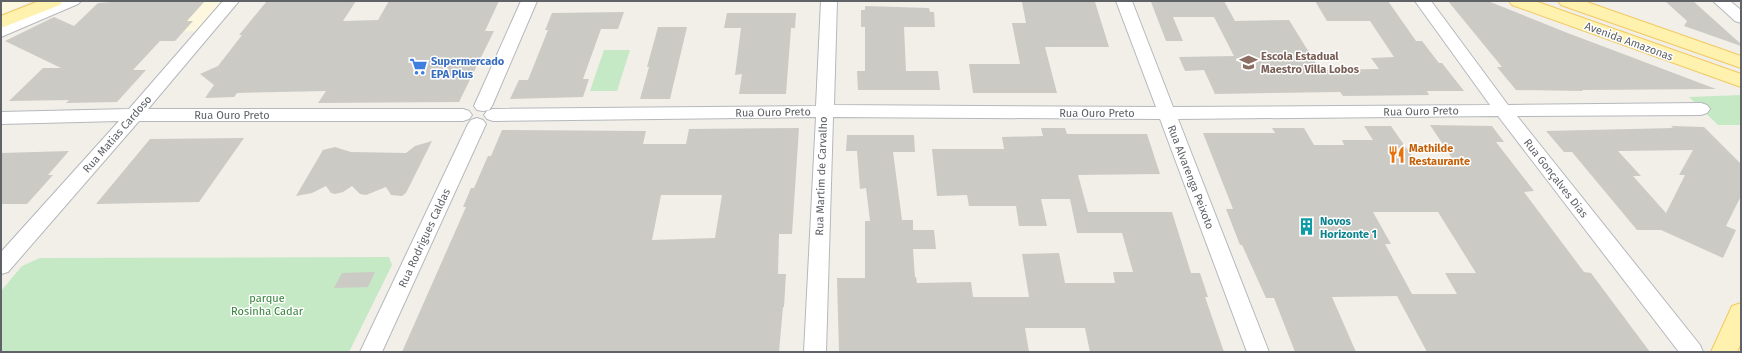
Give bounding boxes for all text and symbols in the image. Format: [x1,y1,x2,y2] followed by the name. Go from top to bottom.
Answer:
[1583,19,1675,63] street label: Avenida Amazonas
[1261,50,1360,76] place label: Escola Estadual Maestro Villa Lobos
[1238,52,1258,72] school or university icon: Escola Estadual Maestro Villa Lobos
[431,55,505,81] place label: Supermercado EPA Plus
[408,57,428,77] supermarket icon: Supermercado EPA Plus
[80,93,154,176] street label: Rua Matias Cardoso
[1383,104,1459,119] street label: Rua Ouro Preto
[735,105,811,120] street label: Rua Ouro Preto
[1059,107,1135,120] street label: Rua Ouro Preto
[194,109,270,122] street label: Rua Ouro Preto
[813,116,830,236] street label: Rua Martim de Carvalho
[1165,123,1216,231] street label: Rua Alvarenga Peixoto
[1521,136,1590,220] street label: Rua Gonçalves Dias
[1409,142,1470,168] place label: Mathilde Restaurante
[1386,144,1406,164] restaurant icon: Mathilde Restaurante
[396,187,453,290] street label: Rua Rodrigues Caldas
[1320,215,1377,241] place label: Novos Horizonte 1
[1297,217,1317,237] building icon: Novos Horizonte 1
[231,292,304,318] park label: parque Rosinha Cadar

